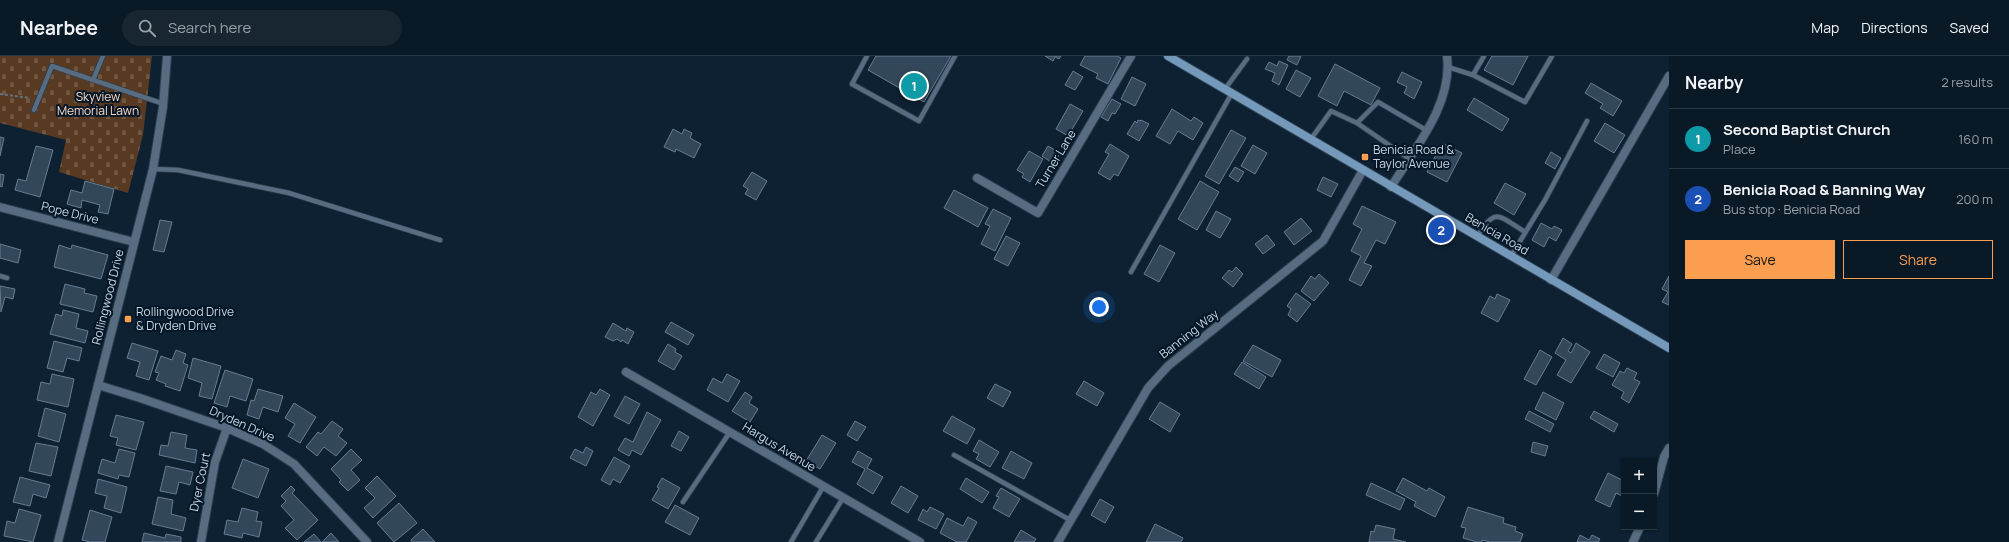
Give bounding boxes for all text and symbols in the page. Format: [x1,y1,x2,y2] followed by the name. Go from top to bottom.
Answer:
[122,10,402,46] search box
[20,15,98,41] text: Nearbee
[136,17,158,39] icon: search
[168,17,251,38] text: Search here
[1811,18,1839,37] text: Map
[1861,18,1928,37] text: Directions
[1950,18,1989,37] text: Saved
[901,71,927,101] pin: 1
[1685,71,1743,94] text: Nearby
[1941,73,1993,91] text: 2 results
[57,88,139,119] park label: Skyview Memorial Lawn
[1723,119,1890,140] text: Second Baptist Church
[1031,126,1080,191] street label: Turner Lane
[1695,130,1701,148] text: 1
[1958,130,1993,148] text: 160 m
[1723,140,1756,158] text: Place
[1373,141,1454,172] place label: Benicia Road & Taylor Avenue
[1360,152,1370,162] marker: Benicia Road & Taylor Avenue
[1723,179,1925,200] text: Benicia Road & Banning Way
[1694,190,1702,208] text: 2
[1956,190,1993,208] text: 200 m
[39,197,101,228] street label: Pope Drive
[1723,200,1860,218] text: Bus stop · Benicia Road
[1462,208,1532,259] street label: Benicia Road
[1428,215,1454,245] pin: 2
[1685,240,1835,279] button: Save
[1843,240,1993,279] button: Share
[87,247,128,347] street label: Rollingwood Drive
[1089,297,1109,317] your location
[136,303,234,334] place label: Rollingwood Drive & Dryden Drive
[1155,305,1222,362] street label: Banning Way
[123,314,133,324] marker: Rollingwood Drive & Dryden Drive
[207,402,278,446] street label: Dryden Drive
[739,418,819,475] street label: Hargus Avenue
[185,451,214,513] street label: Dyer Court
[1621,458,1657,530] map controls
[1621,458,1657,494] button: +
[1621,494,1657,530] button: −

